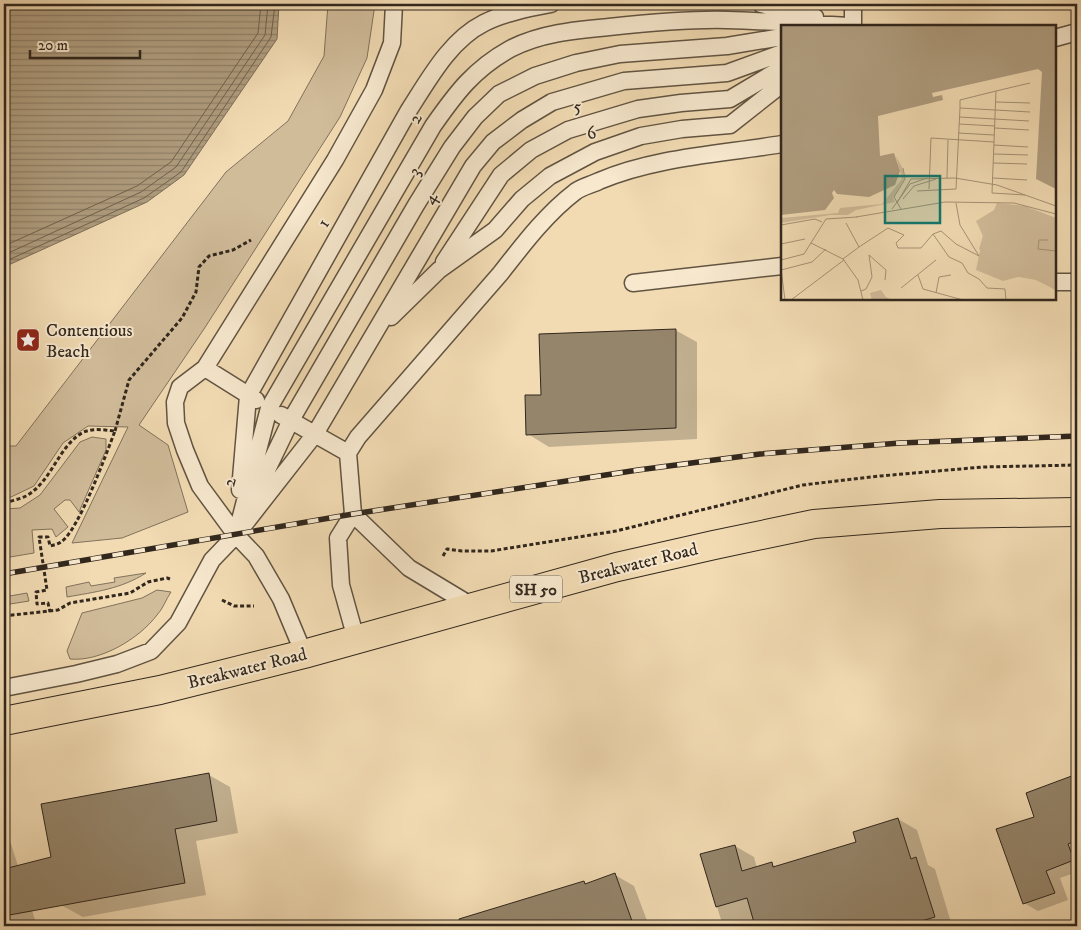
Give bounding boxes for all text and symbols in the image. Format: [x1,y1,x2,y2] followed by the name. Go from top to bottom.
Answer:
[781,25,1056,300] inset map
[30,28,140,60] scale bar
[38,36,68,55] text: 20 m
[570,95,585,119] street label: 5
[404,109,428,128] street label: 2
[583,122,601,146] street label: 6
[404,163,426,180] street label: 3
[419,188,443,208] street label: 4
[313,215,335,232] street label: 1
[46,320,132,363] place label: Contentious Beach
[15,327,41,353] place icon: Contentious Beach
[218,475,242,489] street label: 2
[576,539,700,589] street label: Breakwater Road
[510,576,562,602] road number: SH 50
[185,644,309,694] street label: Breakwater Road

